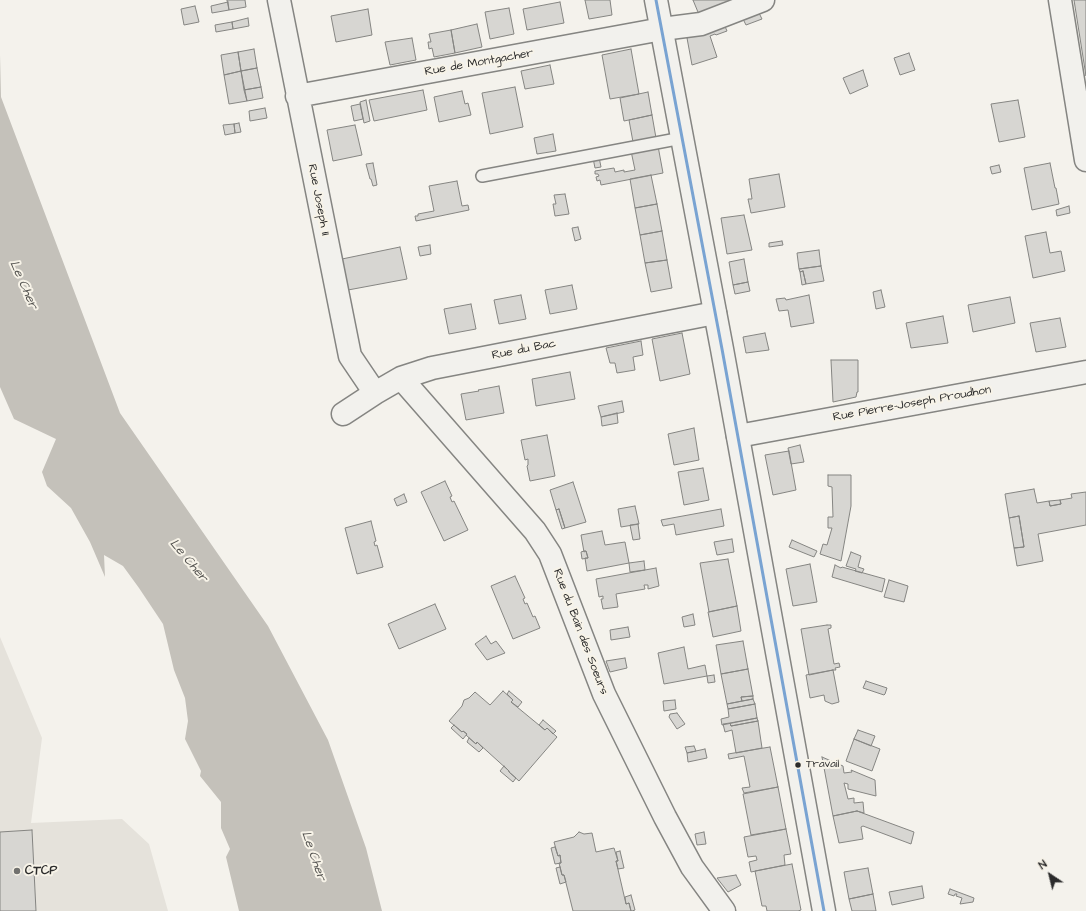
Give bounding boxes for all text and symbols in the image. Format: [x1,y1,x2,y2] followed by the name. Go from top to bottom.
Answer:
[424,46,534,80] street label: Rue de Montgacher
[304,163,332,237] street label: Rue Joseph II
[5,258,41,312] water label: Le Cher
[491,337,557,363] street label: Rue du Bac
[832,383,992,425] street label: Rue Pierre-Joseph Proudhon
[166,536,210,586] water label: Le Cher
[549,567,611,697] street label: Rue du Bain des Soeurs
[806,758,839,772] place label: Travail
[793,760,803,770] marker: Travail
[297,829,329,883] water label: Le Cher
[1030,855,1070,895] north arrow
[1036,857,1050,873] text: N
[25,864,57,878] place label: CTCP
[12,866,22,876] marker: CTCP

